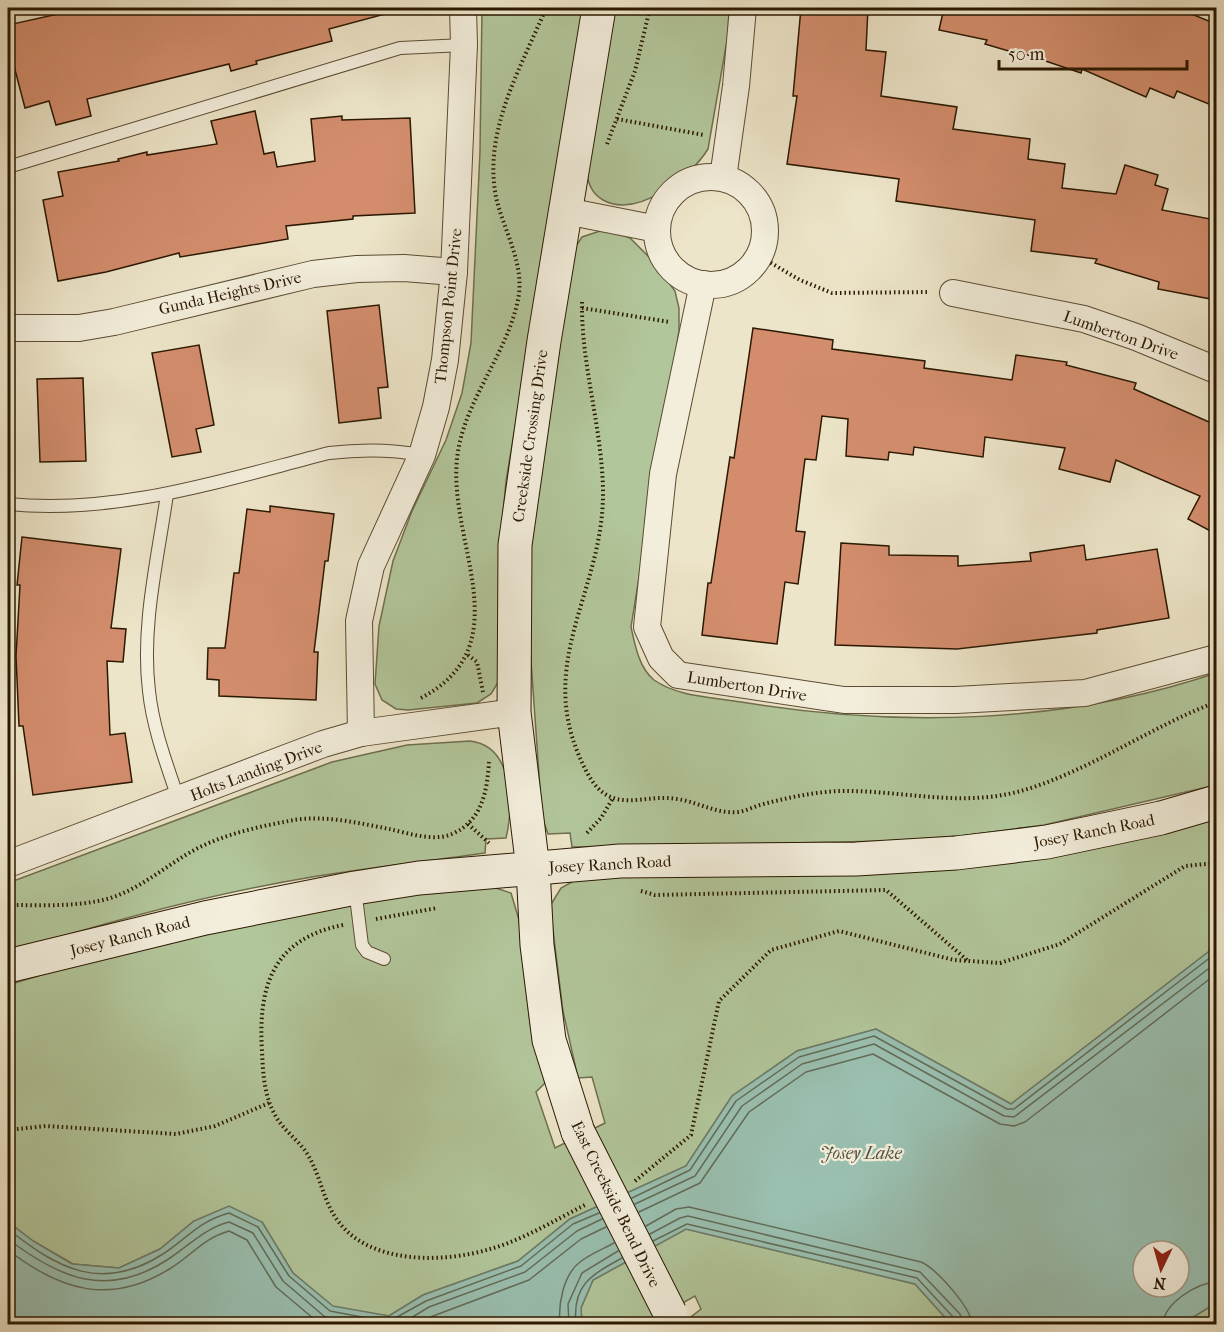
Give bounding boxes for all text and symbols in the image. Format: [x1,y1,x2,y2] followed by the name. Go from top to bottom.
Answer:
[999,33,1186,71] scale bar
[1008,44,1045,65] text: 50 m
[430,227,466,385] street label: Thompson Point Drive
[157,267,303,319] street label: Gunda Heights Drive
[1061,306,1181,364] street label: Lumberton Drive
[508,348,552,524] street label: Creekside Crossing Drive
[686,667,808,705] street label: Lumberton Drive
[187,737,325,805] street label: Holts Landing Drive
[1030,810,1156,852] street label: Josey Ranch Road
[546,851,672,877] street label: Josey Ranch Road
[66,912,192,961] street label: Josey Ranch Road
[567,1118,665,1290] street label: East Creekside Bend Drive
[820,1143,903,1164] water label: Josey Lake
[1131,1239,1191,1299] north arrow
[1152,1273,1167,1293] text: N

